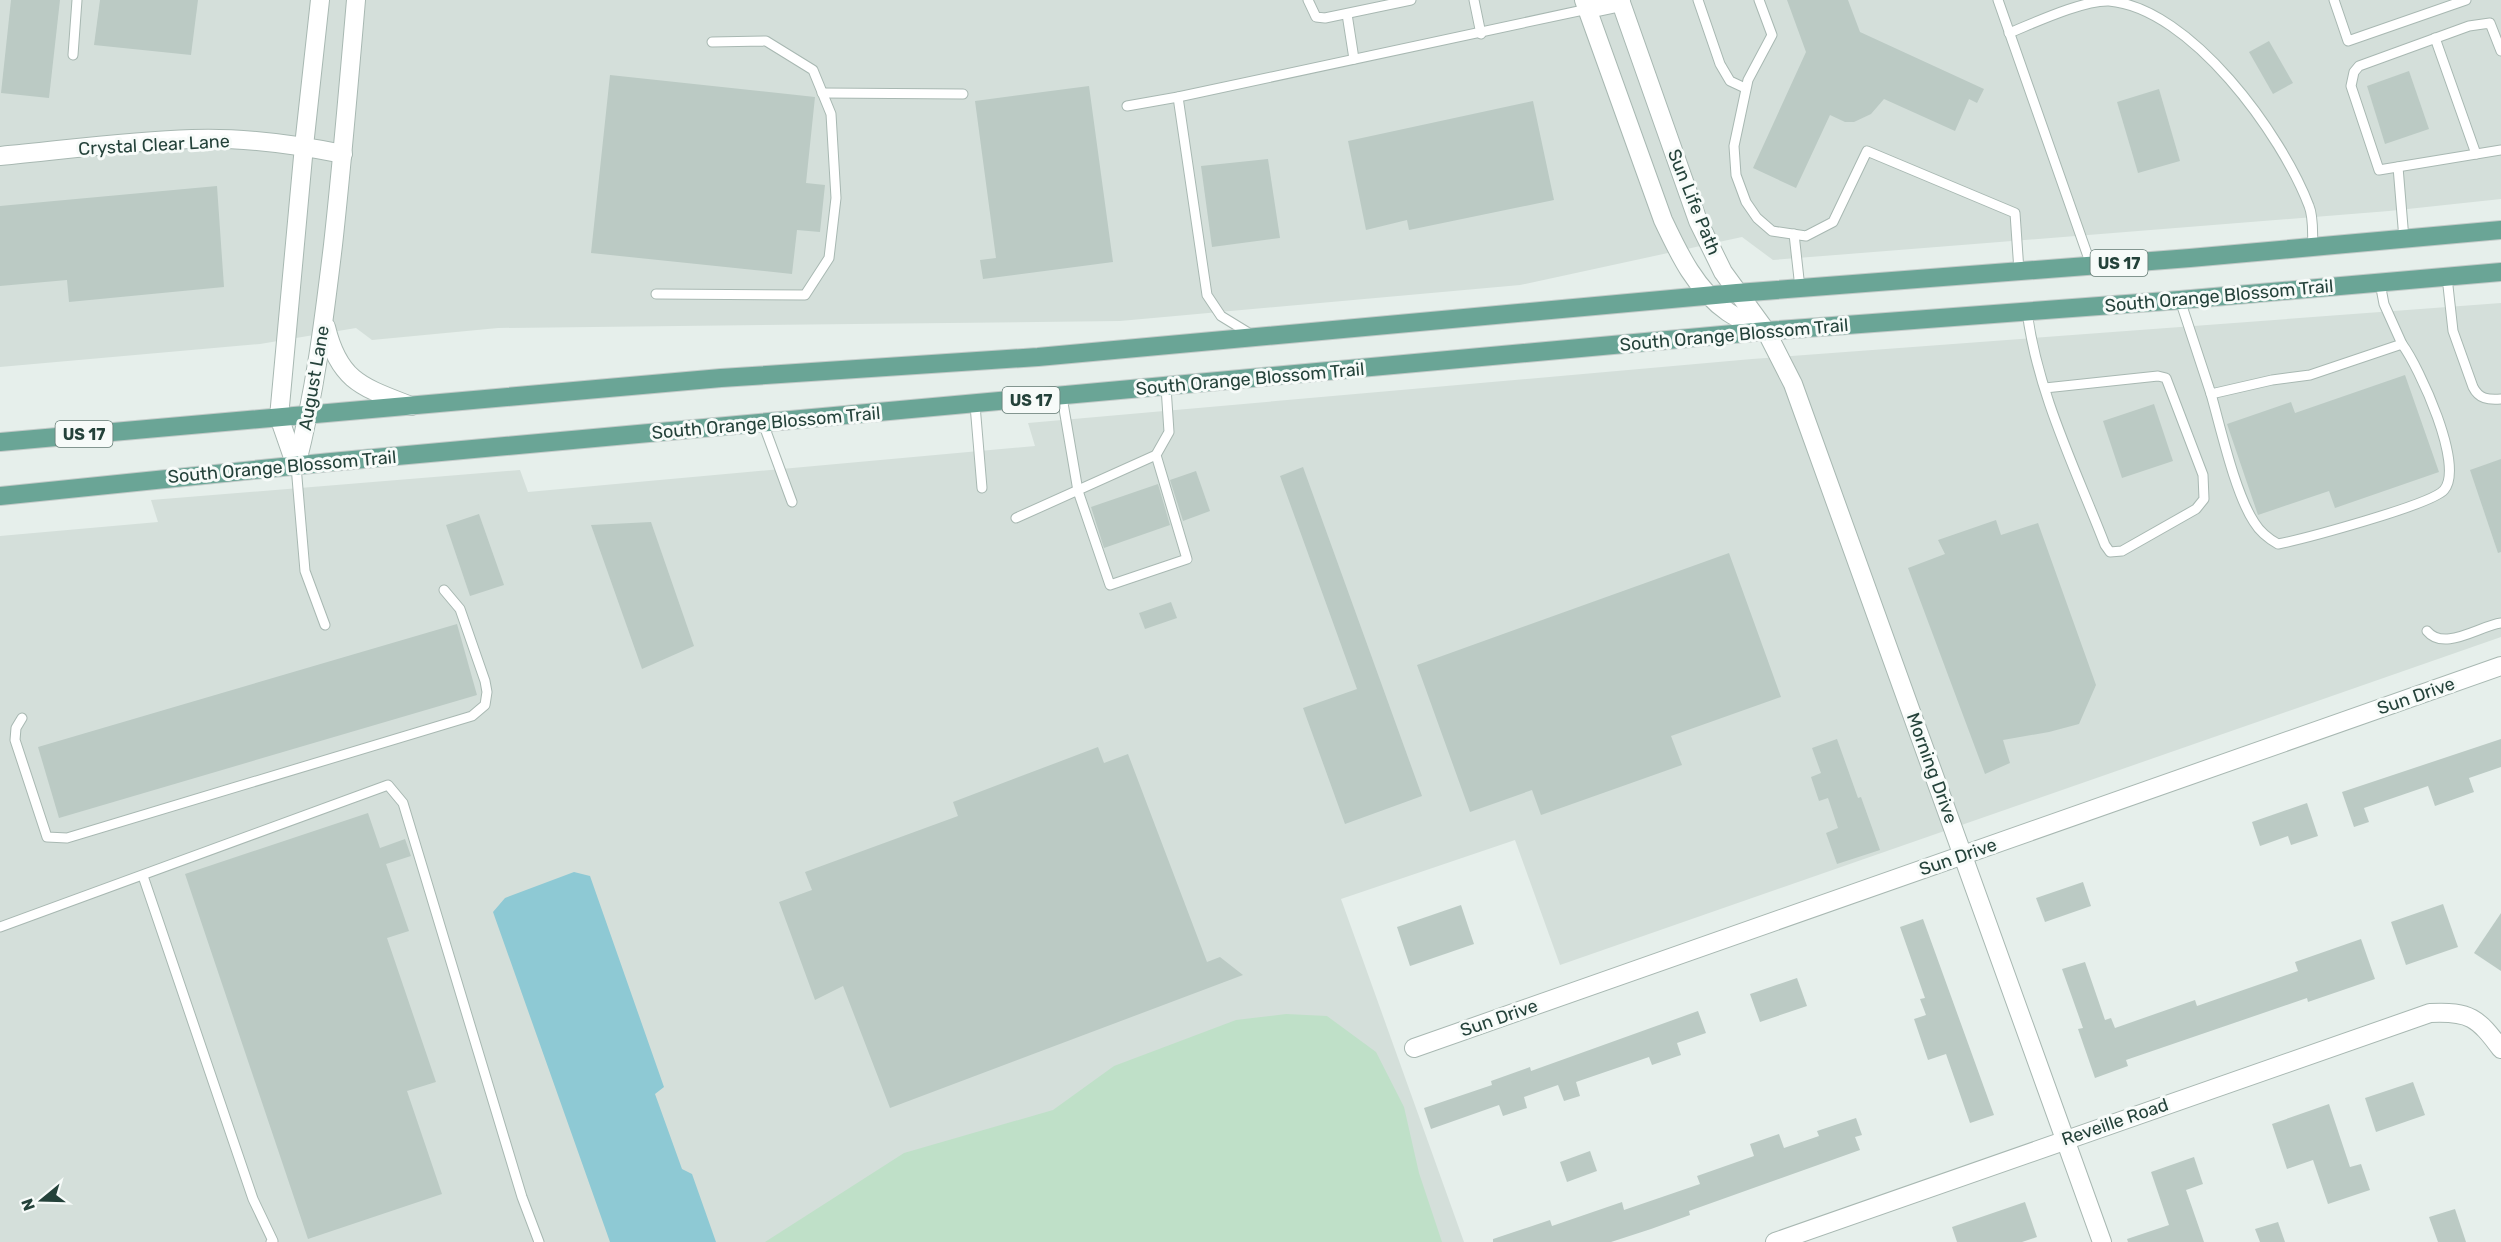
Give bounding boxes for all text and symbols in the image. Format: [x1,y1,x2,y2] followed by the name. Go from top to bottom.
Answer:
[78,130,230,160] street label: Crystal Clear Lane
[1663,146,1725,258] street label: Sun Life Path
[2090,250,2148,276] road number: US 17
[2104,275,2334,317] street label: South Orange Blossom Trail
[1619,314,1849,356] street label: South Orange Blossom Trail
[294,324,334,432] street label: August Lane
[1135,358,1365,400] street label: South Orange Blossom Trail
[1002,387,1060,413] road number: US 17
[651,402,881,444] street label: South Orange Blossom Trail
[56,421,112,447] road number: US 17
[167,446,397,488] street label: South Orange Blossom Trail
[2374,672,2458,720] street label: Sun Drive
[1902,710,1962,826] street label: Morning Drive
[1916,833,2000,881] street label: Sun Drive
[1457,994,1541,1042] street label: Sun Drive
[2059,1093,2171,1151] street label: Reveille Road
[12,1170,72,1230] north arrow
[17,1196,39,1213] text: N

